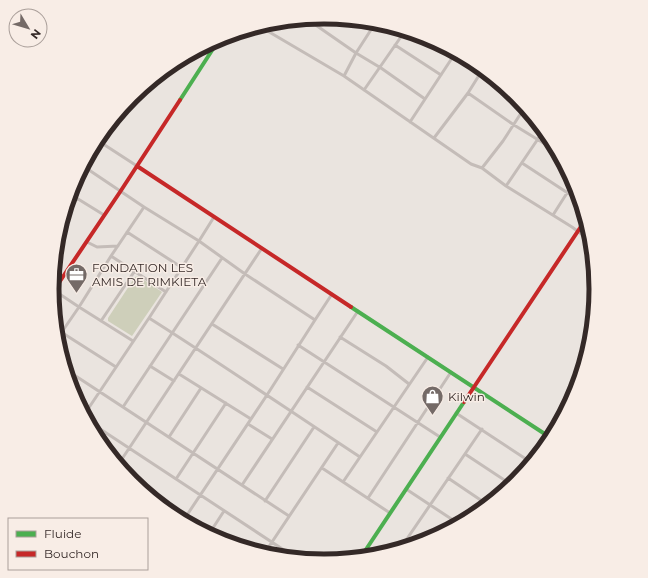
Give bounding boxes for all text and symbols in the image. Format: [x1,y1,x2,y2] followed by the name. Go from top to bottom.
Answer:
[8,8,48,48] north arrow
[28,26,44,42] text: N
[92,260,207,289] place label: FONDATION LES AMIS DE RIMKIETA
[64,261,90,294] office icon: FONDATION LES AMIS DE RIMKIETA
[420,383,446,416] shop icon: Kilwin
[448,389,485,404] place label: Kilwin
[8,518,148,570] legend
[44,526,82,541] text: Fluide
[44,546,99,561] text: Bouchon

